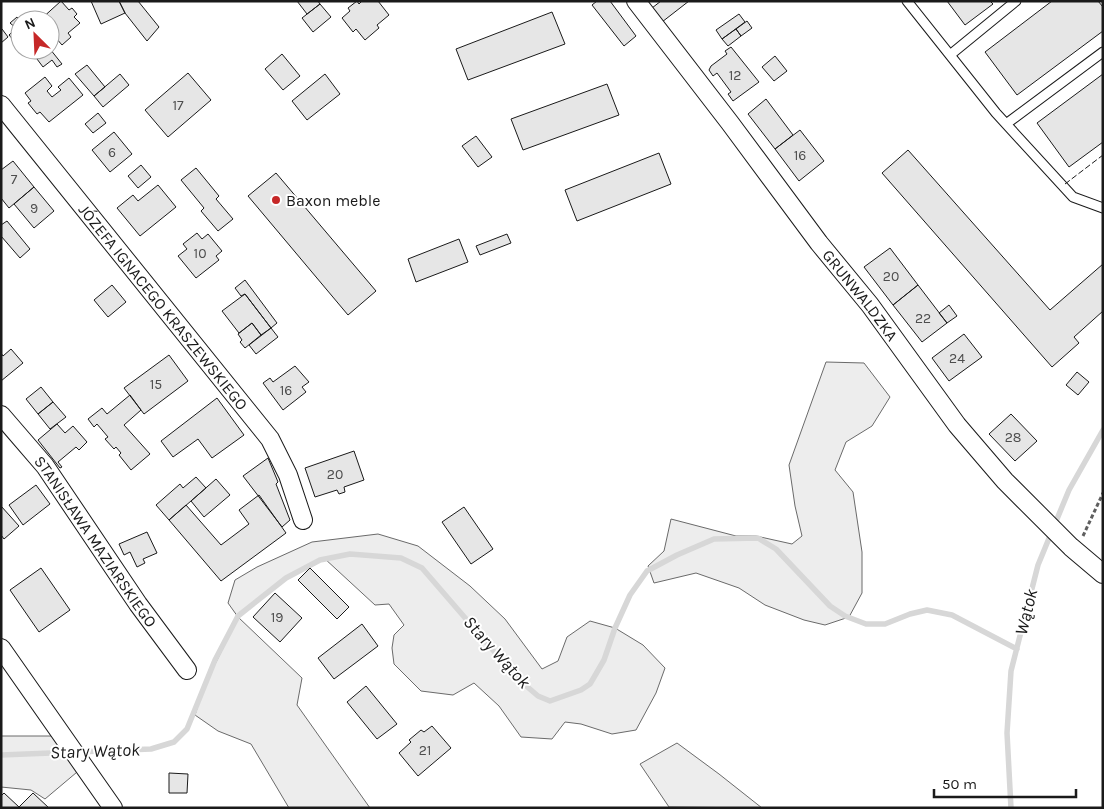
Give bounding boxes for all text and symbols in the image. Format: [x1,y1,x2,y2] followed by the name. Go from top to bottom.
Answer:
[10,10,60,60] north arrow
[22,14,38,33] text: N
[729,67,741,84] house number: 12
[172,97,184,114] house number: 17
[108,144,116,161] house number: 6
[794,147,806,164] house number: 16
[11,171,18,188] house number: 7
[286,191,381,210] place label: Baxon meble
[270,194,282,206] marker: Baxon meble
[30,200,38,217] house number: 9
[75,200,252,414] street label: JÓZEFA IGNACEGO KRASZEWSKIEGO
[194,245,206,262] house number: 10
[818,246,902,345] street label: GRUNWALDZKA
[883,268,899,285] house number: 20
[915,310,931,327] house number: 22
[949,350,965,367] house number: 24
[150,376,162,393] house number: 15
[280,382,292,399] house number: 16
[1005,429,1021,446] house number: 28
[30,452,161,631] street label: STANISŁAWA MAZIARSKIEGO
[327,466,343,483] house number: 20
[1010,586,1043,638] water label: Wątok
[271,609,283,626] house number: 19
[459,611,536,693] water label: Stary Wątok
[50,738,141,764] water label: Stary Wątok
[419,742,431,759] house number: 21
[934,766,1076,798] scale bar
[942,775,977,793] text: 50 m

